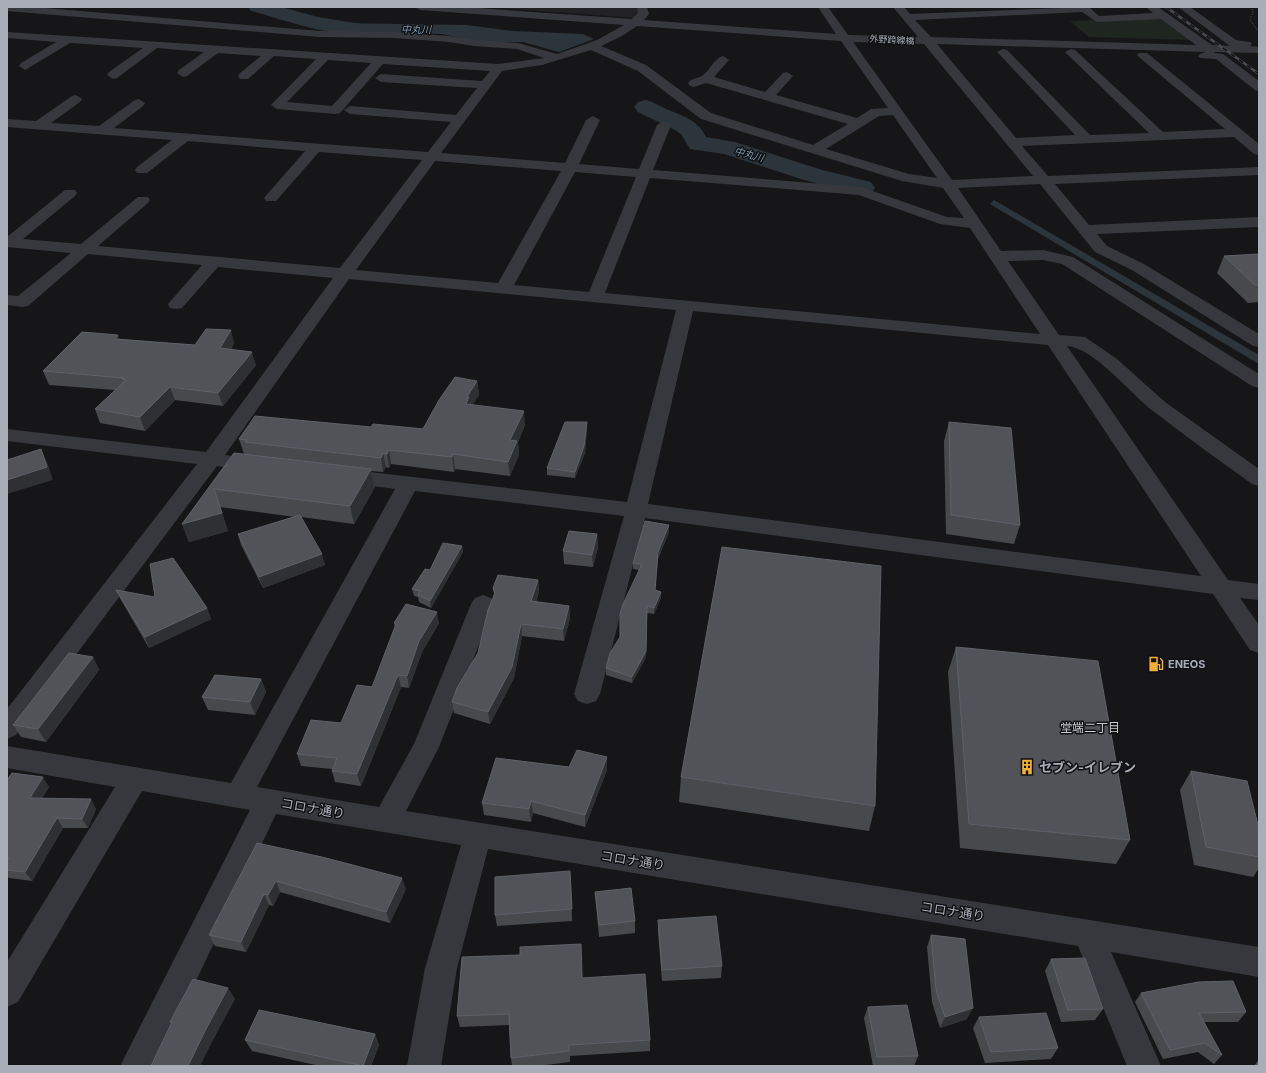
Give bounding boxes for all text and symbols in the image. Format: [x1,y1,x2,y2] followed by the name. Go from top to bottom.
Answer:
[401,23,432,35] water label: 中丸川
[869,33,915,46] street label: 外野跨線橋
[733,144,766,164] water label: 中丸川
[1147,655,1165,673] fuel station icon: ENEOS
[1168,657,1205,671] place label: ENEOS
[1060,720,1120,735] district label: 堂端二丁目
[1018,758,1036,776] building icon: セブン-イレブン
[1039,759,1136,775] place label: セブン-イレブン
[280,794,346,822] street label: コロナ通り
[600,847,666,873] street label: コロナ通り
[920,898,986,924] street label: コロナ通り

